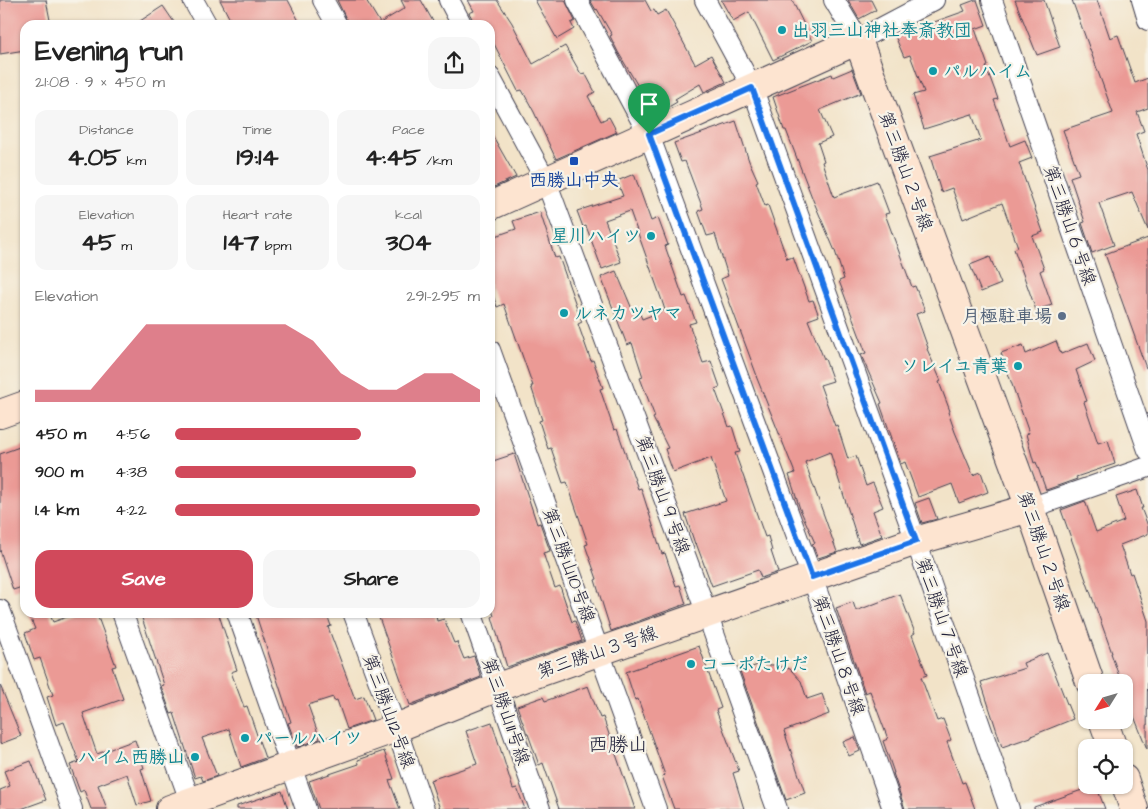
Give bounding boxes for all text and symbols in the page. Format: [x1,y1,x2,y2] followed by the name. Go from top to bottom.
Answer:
[792,18,972,43] place label: 出羽三山神社奉斎教団
[776,24,788,36] marker: 出羽三山神社奉斎教団
[35,32,183,71] text: Evening run
[428,37,480,89] button: share
[943,59,1032,84] place label: パルハイム
[927,65,939,77] marker: パルハイム
[35,71,165,93] text: 21:08 · 9 × 450 m
[628,83,670,134] pin
[635,90,663,118] icon: arrive
[872,108,939,235] street label: 第三勝山２号線
[79,120,134,140] text: Distance
[243,120,272,140] text: Time
[392,120,425,140] text: Pace
[67,140,121,175] text: 4.05
[237,140,278,175] text: 19:14
[365,140,421,175] text: 4:45
[121,151,146,171] text: km
[421,151,452,171] text: /km
[568,155,580,167] marker: 西勝山中央
[1037,162,1102,289] street label: 第三勝山６号線
[529,168,619,193] place label: 西勝山中央
[79,205,134,225] text: Elevation
[222,205,293,225] text: Heart rate
[395,205,422,225] text: kcal
[551,224,641,249] place label: 星川ハイツ
[81,225,116,260] text: 45
[224,225,259,260] text: 147
[386,225,431,260] text: 304
[645,230,657,242] marker: 星川ハイツ
[116,236,132,256] text: m
[259,236,291,256] text: bpm
[35,285,98,307] text: Elevation
[406,285,480,307] text: 291–295 m
[574,301,682,326] place label: ルネカツヤマ
[962,304,1052,329] place label: 月極駐車場
[558,307,570,319] marker: ルネカツヤマ
[1056,310,1068,322] marker: 月極駐車場
[901,354,1008,379] place label: ソレイユ青葉
[1012,360,1024,372] marker: ソレイユ青葉
[35,423,86,445] text: 450 m
[115,423,150,445] text: 4:56
[629,432,696,559] street label: 第三勝山９号線
[35,461,83,483] text: 900 m
[115,461,147,483] text: 4:38
[1011,488,1076,615] street label: 第三勝山２号線
[35,499,79,521] text: 1.4 km
[115,499,147,521] text: 4:22
[536,504,601,627] street label: 第三勝山10号線
[35,550,253,608] button: Save
[263,550,480,608] button: Share
[909,554,974,681] street label: 第三勝山７号線
[806,592,871,719] street label: 第三勝山８号線
[534,620,661,685] street label: 第三勝山３号線
[356,650,421,772] street label: 第三勝山12号線
[701,652,809,677] place label: コーポたけだ
[475,654,536,768] street label: 第三勝山11号線
[685,658,697,670] marker: コーポたけだ
[1078,674,1132,729] north arrow
[1078,674,1133,794] map controls
[255,726,362,751] place label: パールハイツ
[588,731,648,759] district label: 西勝山
[239,732,251,744] marker: パールハイツ
[1078,739,1133,794] button: locate
[78,745,185,770] place label: ハイム西勝山
[189,751,201,763] marker: ハイム西勝山

